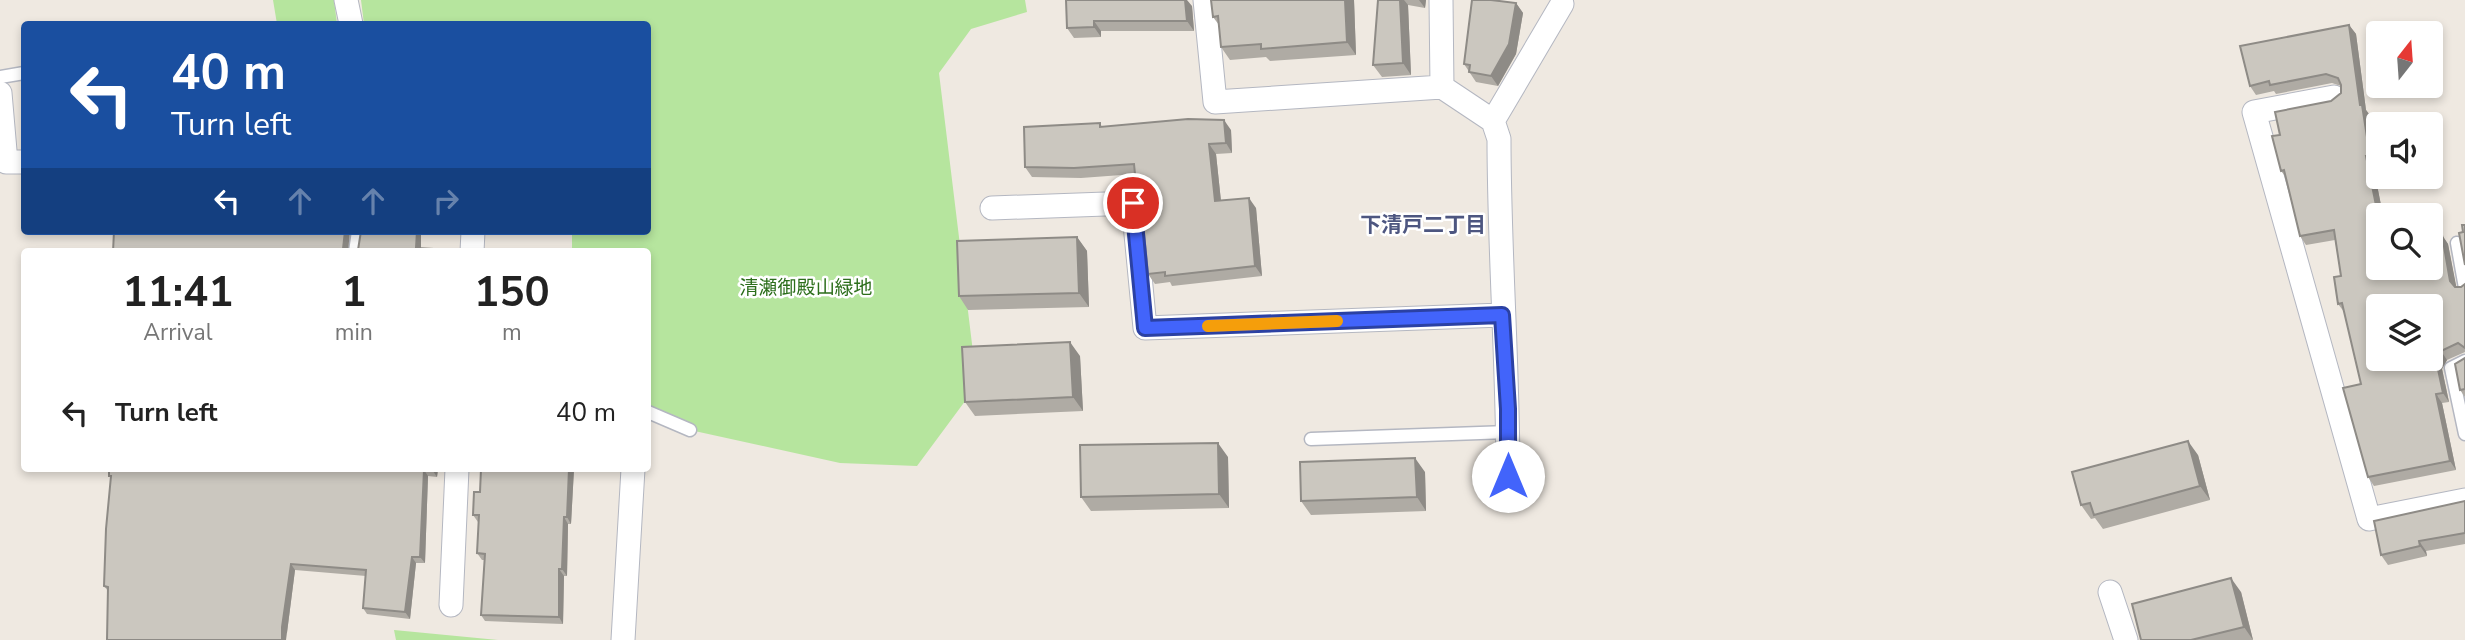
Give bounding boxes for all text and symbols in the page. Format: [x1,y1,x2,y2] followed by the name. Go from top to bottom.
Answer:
[2366,21,2443,98] north arrow
[2366,21,2443,371] map controls
[171,39,286,106] text: 40 m
[56,49,147,140] icon: left
[171,103,291,146] text: Turn left
[2366,112,2443,189] button: sound
[1103,173,1163,233] pin
[208,182,246,220] icon: left
[281,182,319,220] icon: ahead
[354,182,392,220] icon: ahead
[427,182,465,220] icon: right
[1114,184,1152,222] icon: arrive
[2366,203,2443,280] button: search
[1360,211,1486,239] district label: 下清戸二丁目
[122,264,233,321] text: 11:41
[341,264,366,321] text: 1
[474,264,550,321] text: 150
[739,275,873,301] park label: 清瀬御殿山緑地
[2366,294,2443,371] button: layers
[143,317,212,348] text: Arrival
[335,317,373,348] text: min
[502,317,522,348] text: m
[56,394,94,432] icon: left
[115,395,218,430] text: Turn left
[556,395,616,430] text: 40 m
[1471,439,1545,513] position arrow

